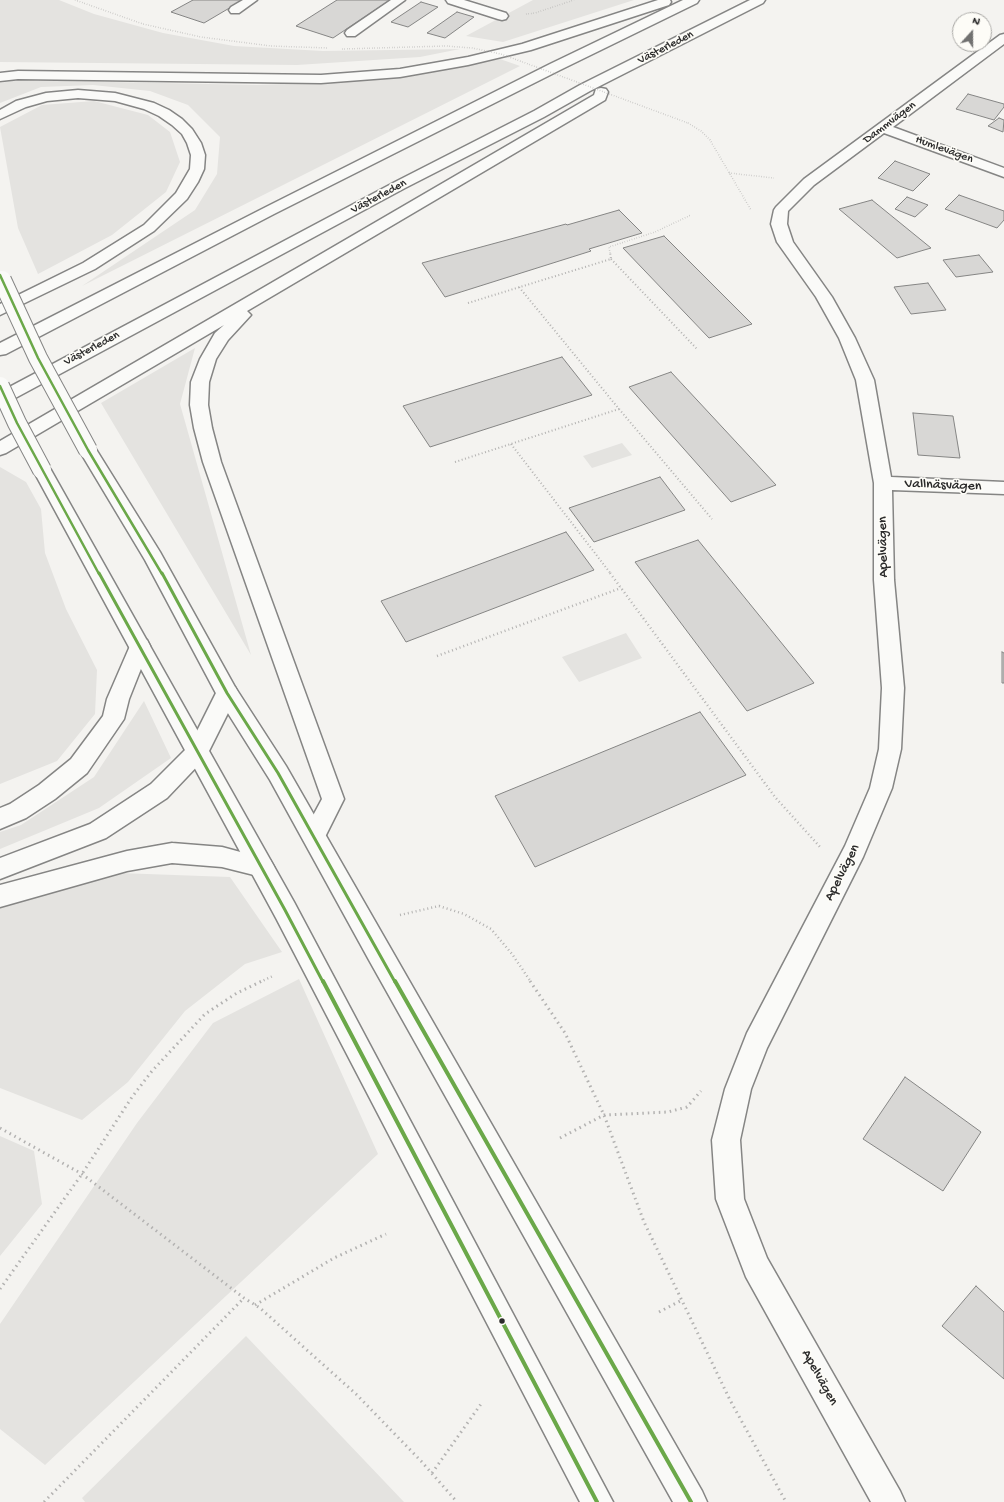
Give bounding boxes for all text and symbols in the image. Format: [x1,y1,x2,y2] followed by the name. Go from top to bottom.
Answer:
[952,12,992,52] north arrow
[970,15,981,29] text: N
[636,28,696,68] street label: Västerleden
[861,99,919,147] street label: Dammvägen
[913,133,975,167] street label: Humlevägen
[349,176,409,218] street label: Västerleden
[62,328,122,370] street label: Västerleden
[904,476,982,496] street label: Vallnäsvägen
[875,516,893,578] street label: Apelvägen
[822,842,864,904] street label: Apelvägen
[497,1316,507,1326] unlabelled marker
[797,1347,841,1409] street label: Apelvägen

